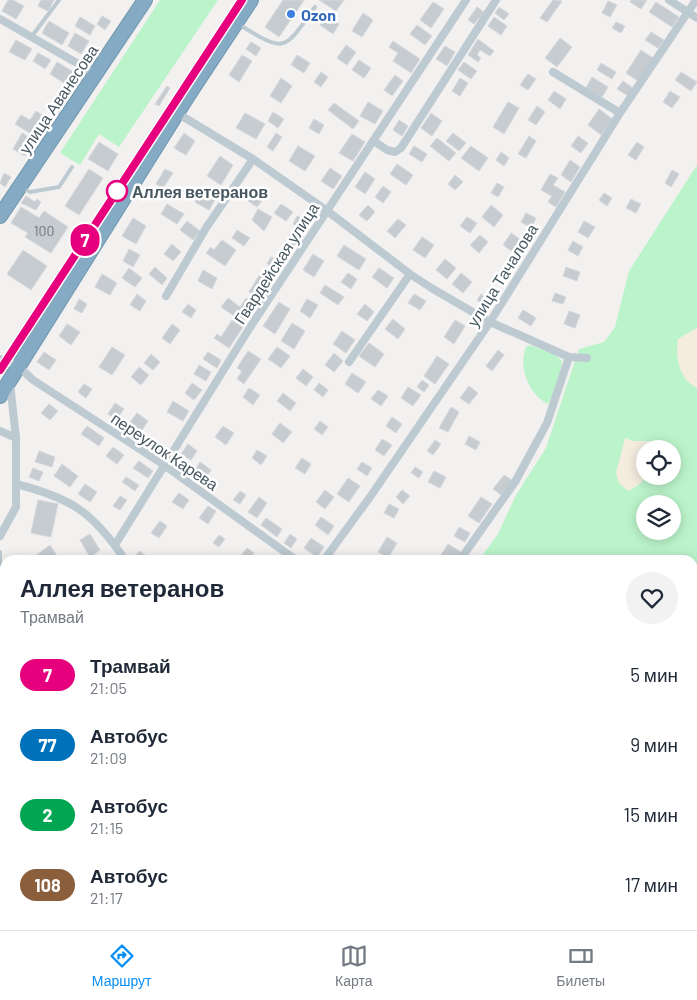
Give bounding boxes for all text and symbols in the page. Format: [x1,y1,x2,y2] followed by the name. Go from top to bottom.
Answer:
[301,5,336,24] place label: Ozon
[285,8,297,20] marker: Ozon
[15,41,101,157] street label: улица Аванесова
[106,180,128,202] marker: Аллея ветеранов
[132,182,268,201] place label: Аллея ветеранов
[230,199,322,327] street label: Гвардейская улица
[463,220,541,330] street label: улица Тачалова
[34,222,54,239] house number: 100
[69,224,101,256] line badge: 7
[81,229,89,251] text: 7
[108,408,222,494] street label: переулок Карева
[636,440,681,540] map controls
[636,440,681,485] button: locate
[636,495,681,540] button: layers
[626,572,678,624] button: heart
[20,573,224,602] text: Аллея ветеранов
[20,607,84,626] text: Трамвай
[90,654,171,677] text: Трамвай
[630,663,678,686] text: 5 мин
[43,664,52,686] text: 7
[90,678,127,697] text: 21:05
[90,724,168,747] text: Автобус
[630,733,678,756] text: 9 мин
[39,734,56,756] text: 77
[90,748,127,767] text: 21:09
[90,794,168,817] text: Автобус
[624,803,678,826] text: 15 мин
[42,804,53,826] text: 2
[90,818,123,837] text: 21:15
[90,864,168,887] text: Автобус
[624,873,678,896] text: 17 мин
[34,874,61,896] text: 108
[90,888,123,907] text: 21:17
[92,942,151,989] tab: Маршрут
[335,942,373,989] tab: Карта
[556,942,605,989] tab: Билеты

